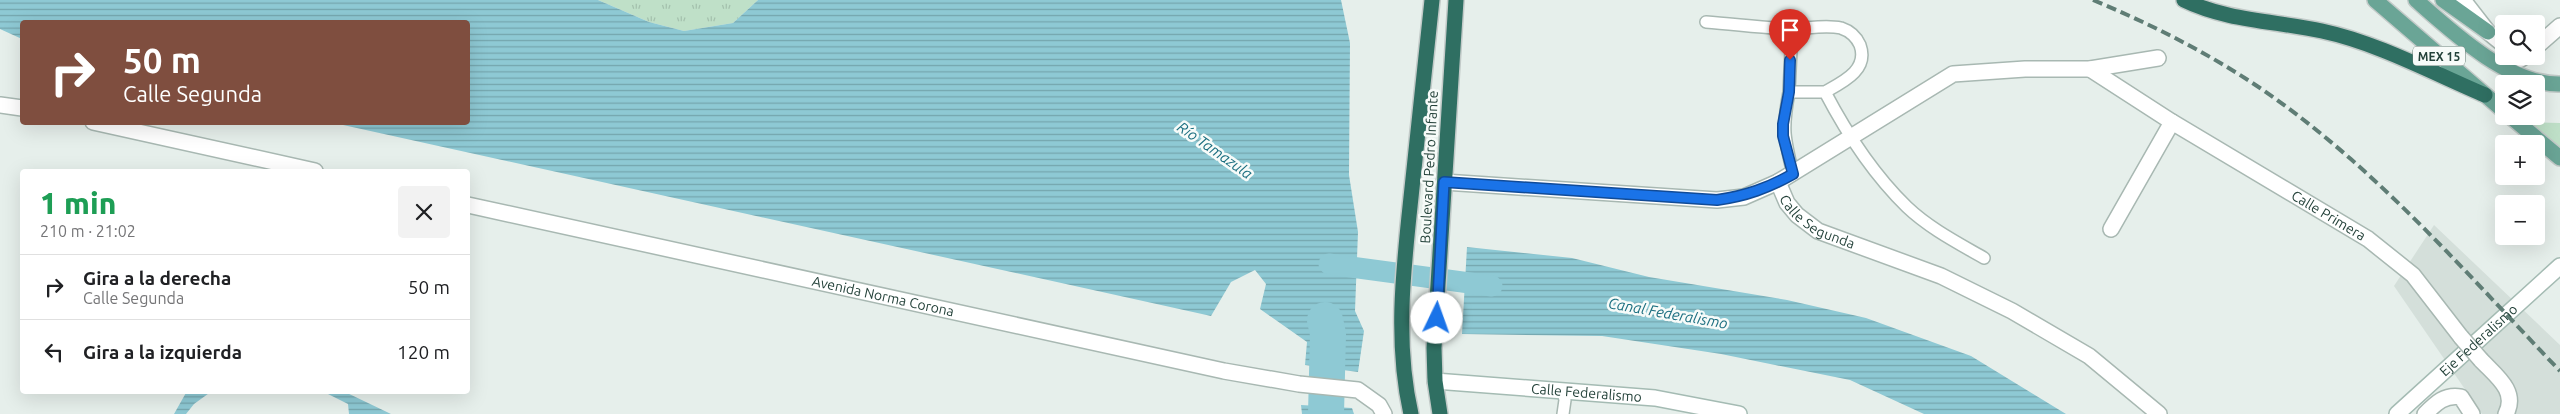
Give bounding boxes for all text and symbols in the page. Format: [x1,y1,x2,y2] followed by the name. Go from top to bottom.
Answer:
[1769,9,1811,60] pin
[2495,15,2545,245] map controls
[2495,15,2545,65] button: search
[1776,16,1804,44] icon: arrive
[40,40,105,105] icon: right
[123,40,201,80] text: 50 m
[2413,46,2465,66] road number: MEX 15
[2495,75,2545,125] button: layers
[123,81,262,106] text: Calle Segunda
[1417,90,1441,244] street label: Boulevard Pedro Infante
[1174,118,1256,182] water label: Río Tamazula
[2495,135,2545,185] button: +
[40,186,116,220] text: 1 min
[398,186,450,238] button: close
[2289,187,2369,244] street label: Calle Primera
[1776,192,1857,252] street label: Calle Segunda
[2495,195,2545,245] button: −
[40,222,136,240] text: 210 m · 21:02
[83,267,231,289] text: Gira a la derecha
[40,273,68,301] icon: right
[811,273,956,320] street label: Avenida Norma Corona
[408,276,450,298] text: 50 m
[83,289,184,307] text: Calle Segunda
[1410,291,1462,343] position arrow
[1607,294,1729,332] water label: Canal Federalismo
[2436,301,2521,379] street label: Eje Federalismo
[40,338,68,366] icon: left
[83,341,242,363] text: Gira a la izquierda
[397,341,450,363] text: 120 m
[1531,380,1643,405] street label: Calle Federalismo

